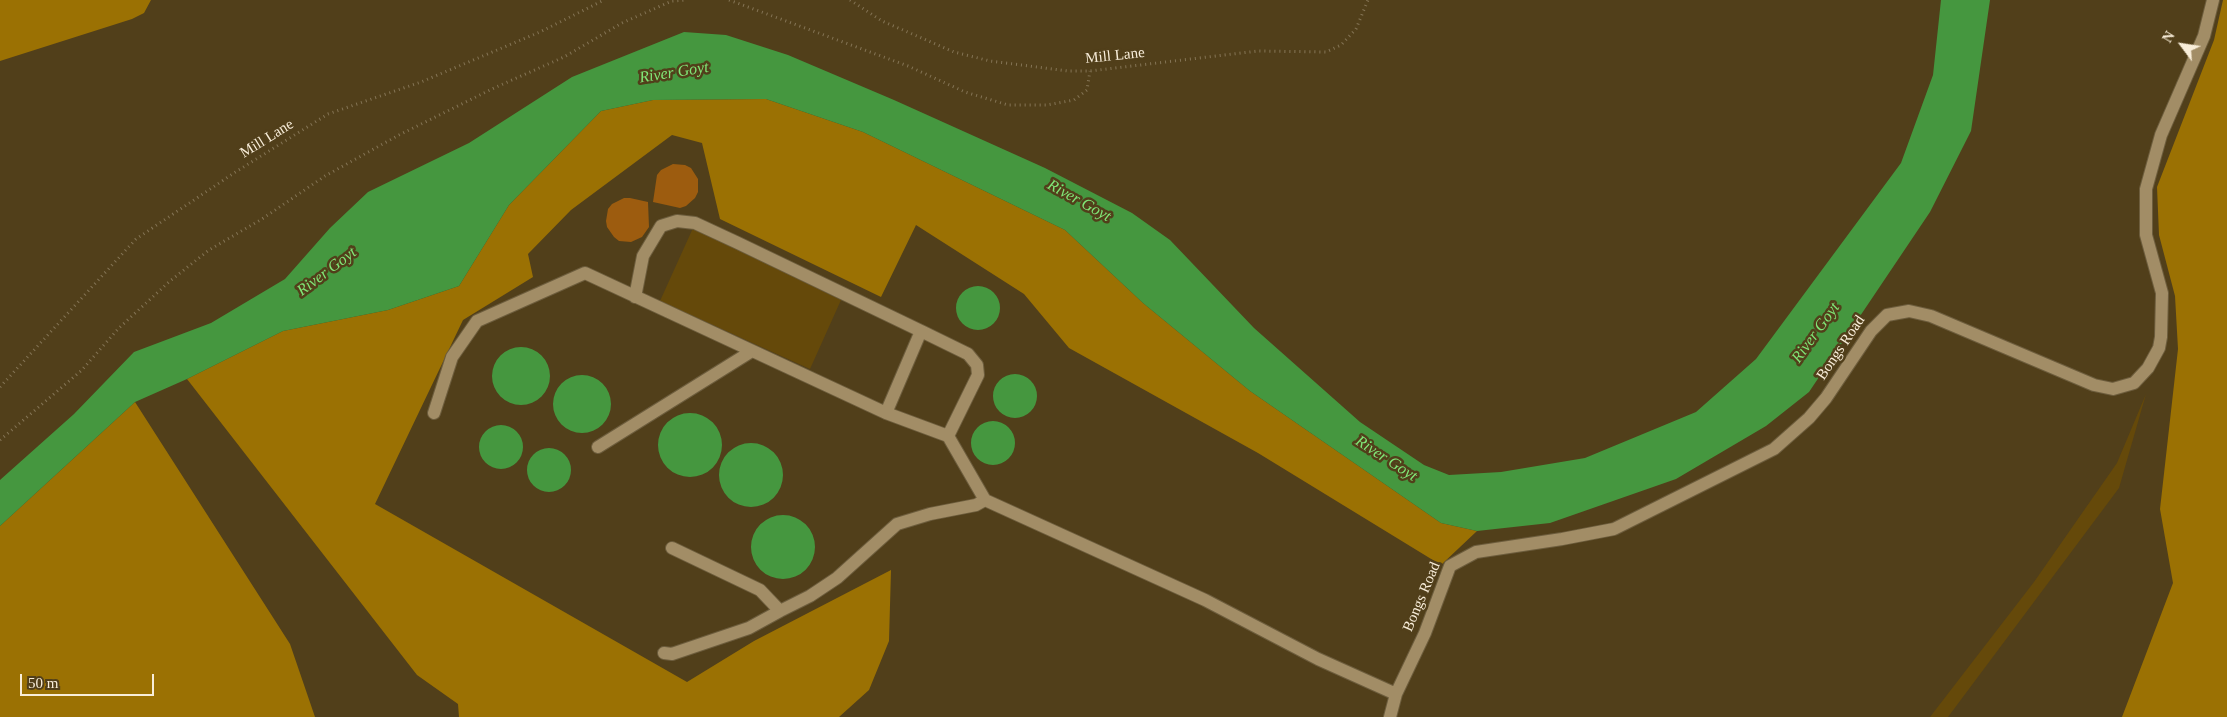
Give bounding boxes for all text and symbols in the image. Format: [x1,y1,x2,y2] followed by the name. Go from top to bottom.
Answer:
[2157,20,2207,70] north arrow
[2160,29,2178,45] text: N
[1084,44,1146,68] street label: Mill Lane
[638,58,710,88] water label: River Goyt
[237,116,297,162] street label: Mill Lane
[1044,176,1114,226] water label: River Goyt
[293,243,361,301] water label: River Goyt
[1788,299,1844,367] water label: River Goyt
[1813,312,1869,384] street label: Bongs Road
[1352,432,1420,486] water label: River Goyt
[1399,560,1445,634] street label: Bongs Road
[22,664,156,696] scale bar
[28,675,58,691] text: 50 m

